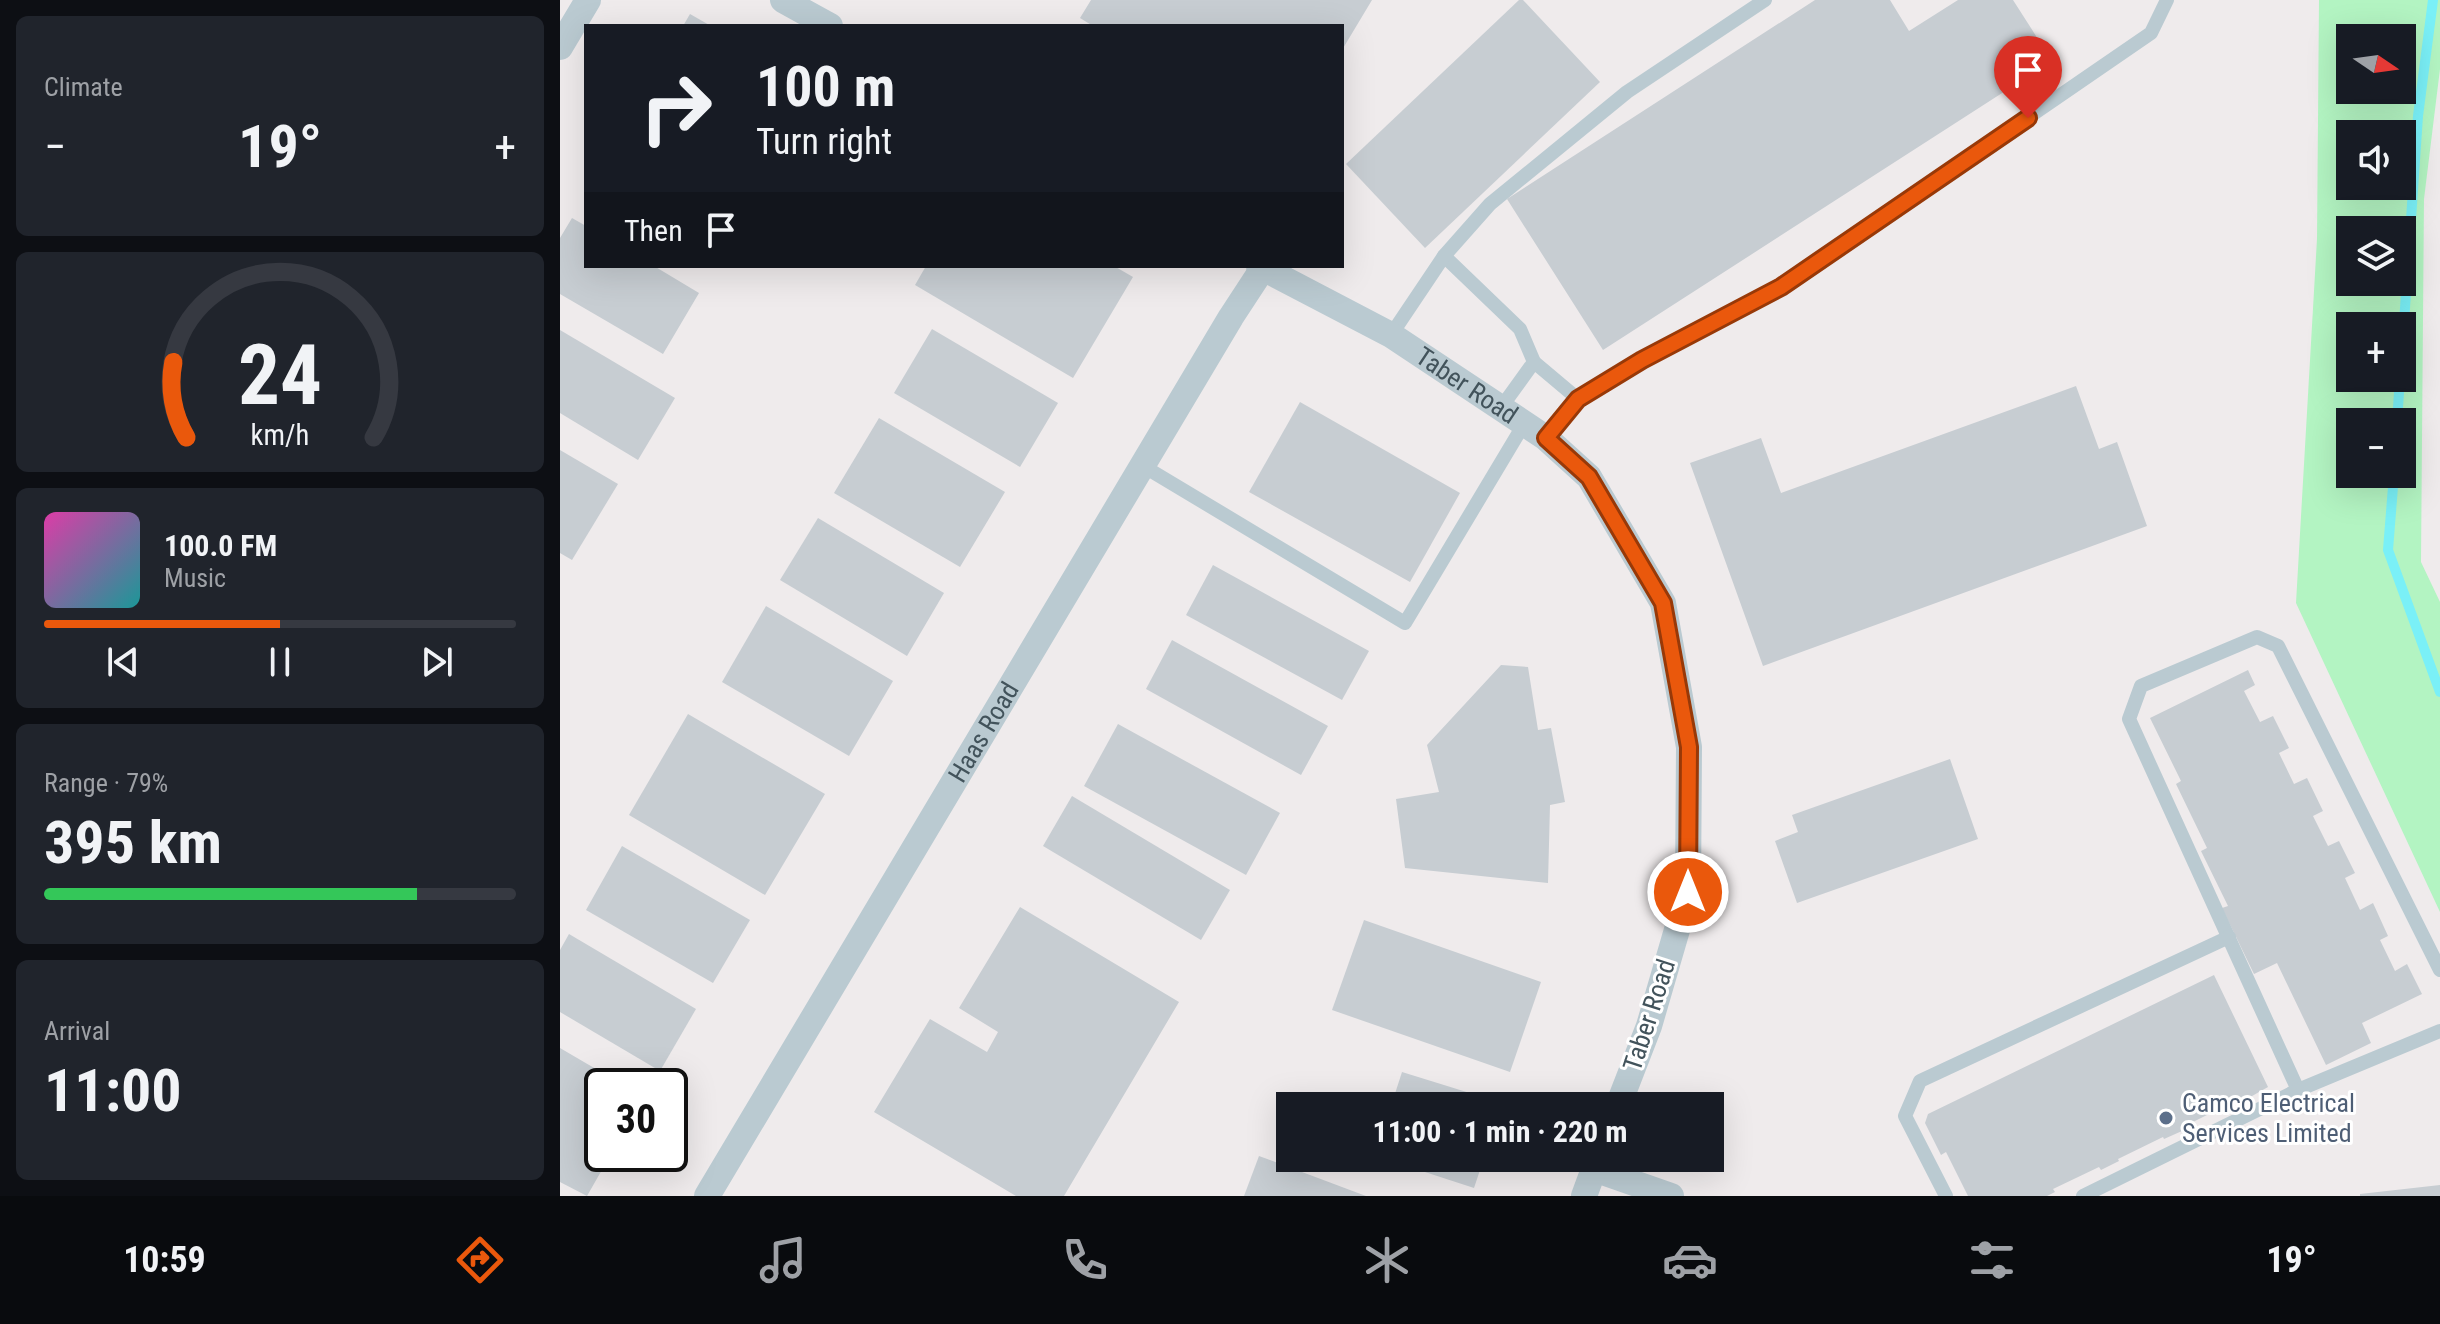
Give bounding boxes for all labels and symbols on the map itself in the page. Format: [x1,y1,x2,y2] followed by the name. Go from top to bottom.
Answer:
[2336,24,2416,104] north arrow
[1994,36,2062,118] pin
[1410,341,1523,430] street label: Taber Road
[942,677,1025,788] street label: Haas Road
[1646,850,1730,934] position arrow
[1617,955,1681,1075] street label: Taber Road
[584,1068,688,1172] speed limit sign: 30
[2182,1088,2355,1148] place label: Camco Electrical Services Limited
[2157,1109,2175,1127] marker: Camco Electrical Services Limited

